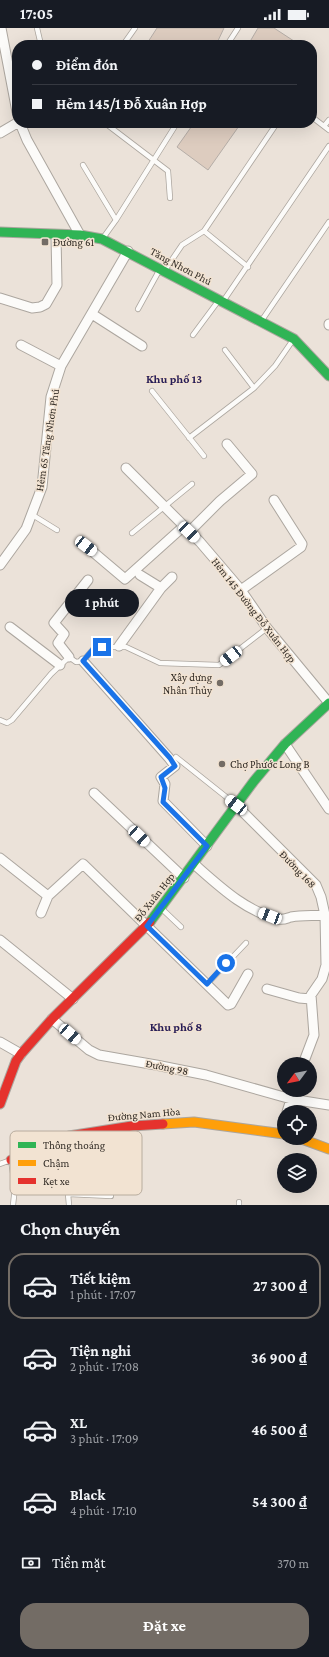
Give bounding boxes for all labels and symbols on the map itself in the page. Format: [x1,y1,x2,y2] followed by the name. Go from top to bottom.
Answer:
[53,236,94,249] place label: Đường 61
[40,237,50,247] marker: Đường 61
[148,245,214,288] street label: Tăng Nhơn Phú
[146,372,202,386] district label: Khu phố 13
[33,388,62,492] street label: Hẻm 65 Tăng Nhơn Phú
[176,519,202,545] car
[73,534,99,558] car
[209,555,299,666] street label: Hẻm 145 Đường Đỗ Xuân Hợp
[65,589,139,617] callout: 1 phút
[93,638,111,656] route end
[218,644,244,668] car
[163,671,213,697] place label: Xây dựng Nhân Thủy
[215,678,225,688] marker: Xây dựng Nhân Thủy
[230,758,310,771] place label: Chợ Phước Long B
[217,759,227,769] marker: Chợ Phước Long B
[223,793,249,817] car
[126,823,152,849] car
[277,848,319,891] street label: Đường 168
[131,870,178,924] street label: Đỗ Xuân Hợp
[257,906,283,926] car
[217,954,235,972] route start
[150,1020,202,1034] district label: Khu phố 8
[57,1022,83,1046] car
[144,1057,190,1078] street label: Đường 98
[277,1057,317,1097] north arrow
[107,1105,181,1124] street label: Đường Nam Hòa
[10,1131,142,1195] legend
[43,1139,106,1152] text: Thông thoáng
[43,1157,69,1170] text: Chậm
[43,1175,70,1188] text: Kẹt xe

